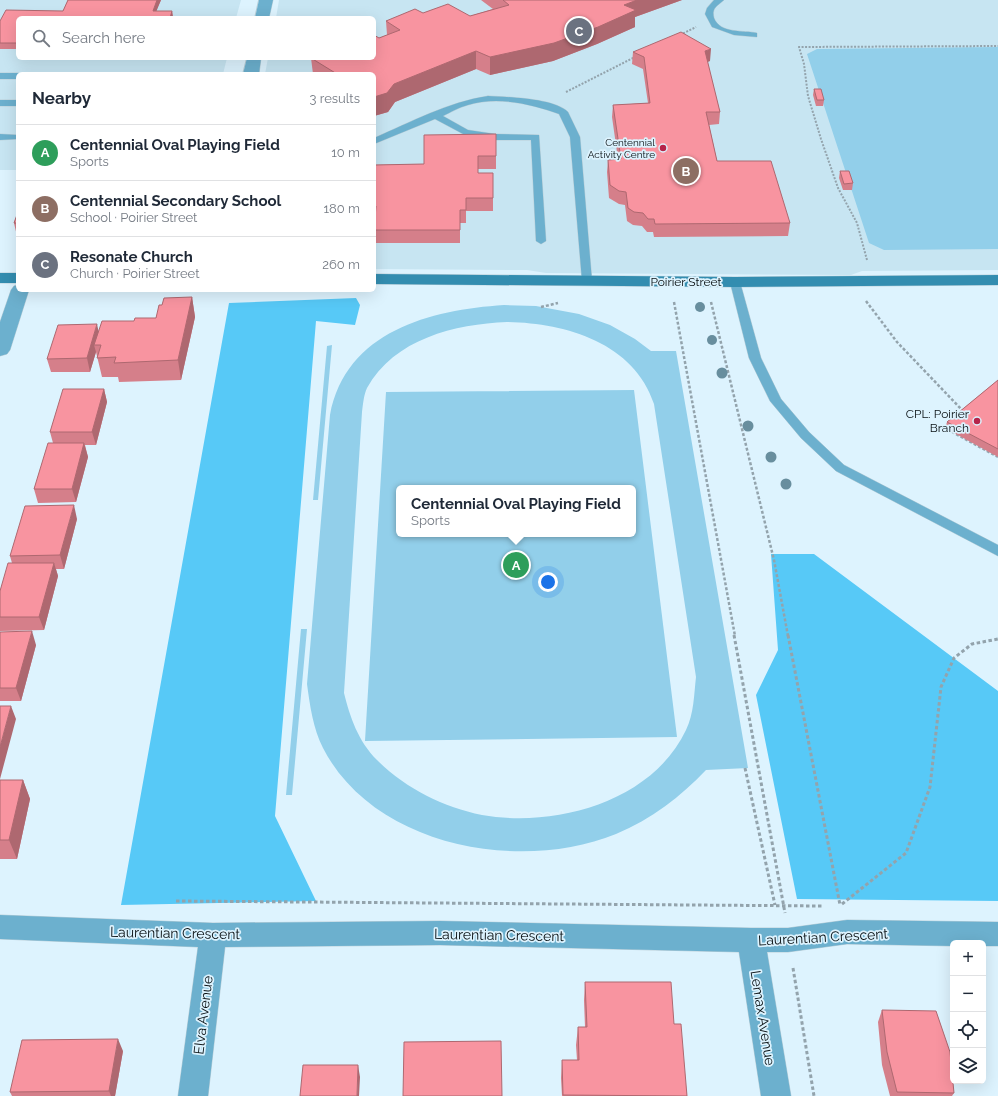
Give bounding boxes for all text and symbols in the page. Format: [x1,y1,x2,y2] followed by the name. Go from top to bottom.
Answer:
[16,16,376,60] search box
[566,16,592,46] pin: C
[30,27,52,49] icon: search
[62,29,145,47] text: Search here
[32,88,91,108] text: Nearby
[310,91,360,106] text: 3 results
[70,136,280,154] text: Centennial Oval Playing Field
[588,137,655,160] place label: Centennial Activity Centre
[658,143,668,153] marker: Centennial Activity Centre
[41,145,49,160] text: A
[331,145,360,160] text: 10 m
[70,154,109,169] text: Sports
[673,156,699,186] pin: B
[70,192,281,210] text: Centennial Secondary School
[41,201,49,216] text: B
[324,201,360,216] text: 180 m
[70,210,197,225] text: School · Poirier Street
[70,248,193,266] text: Resonate Church
[41,257,49,272] text: C
[322,257,360,272] text: 260 m
[70,266,200,281] text: Church · Poirier Street
[650,275,722,289] street label: Poirier Street
[906,407,970,435] place label: CPL: Poirier Branch
[972,416,982,426] marker: CPL: Poirier Branch
[396,485,636,537] popup
[411,495,621,513] text: Centennial Oval Playing Field
[411,513,450,528] text: Sports
[503,550,529,580] pin: A
[538,572,558,592] your location
[110,924,240,942] street label: Laurentian Crescent
[434,926,564,944] street label: Laurentian Crescent
[758,926,889,948] street label: Laurentian Crescent
[950,940,986,1084] map controls
[950,940,986,976] button: +
[748,969,778,1067] street label: Lemax Avenue
[190,975,216,1055] street label: Elva Avenue
[950,976,986,1012] button: −
[950,1012,986,1048] button: locate
[950,1048,986,1084] button: layers

